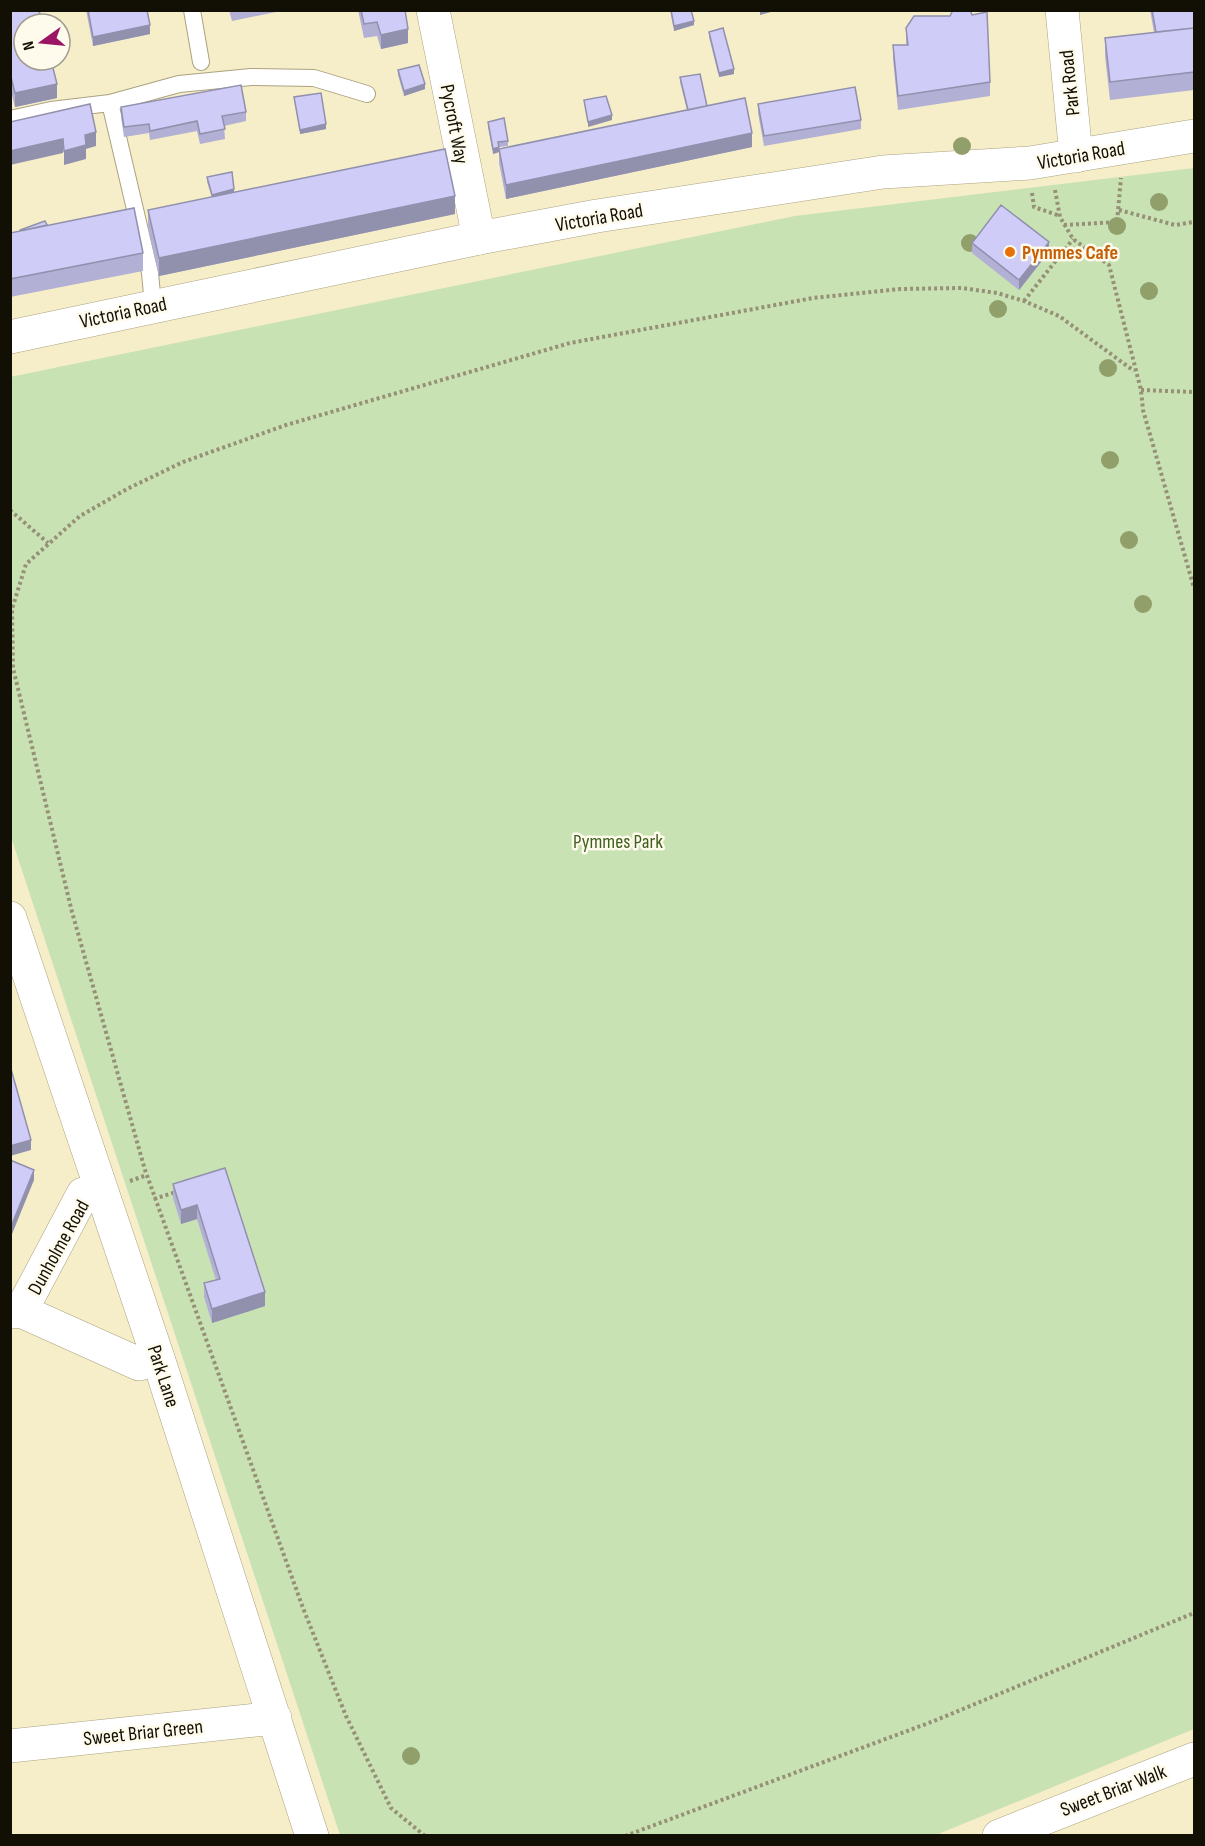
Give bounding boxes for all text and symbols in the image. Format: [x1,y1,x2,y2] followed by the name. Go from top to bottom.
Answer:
[12,12,72,72] north arrow
[19,39,39,52] text: N
[1055,49,1085,117] street label: Park Road
[435,82,474,166] street label: Pycroft Way
[1036,136,1127,175] street label: Victoria Road
[554,198,645,237] street label: Victoria Road
[1022,241,1118,265] place label: Pymmes Cafe
[1003,245,1017,259] marker: Pymmes Cafe
[77,292,169,334] street label: Victoria Road
[573,830,663,854] park label: Pymmes Park
[23,1196,95,1299] street label: Dunholme Road
[142,1342,184,1411] street label: Park Lane
[82,1715,204,1751] street label: Sweet Briar Green
[1057,1760,1170,1822] street label: Sweet Briar Walk

